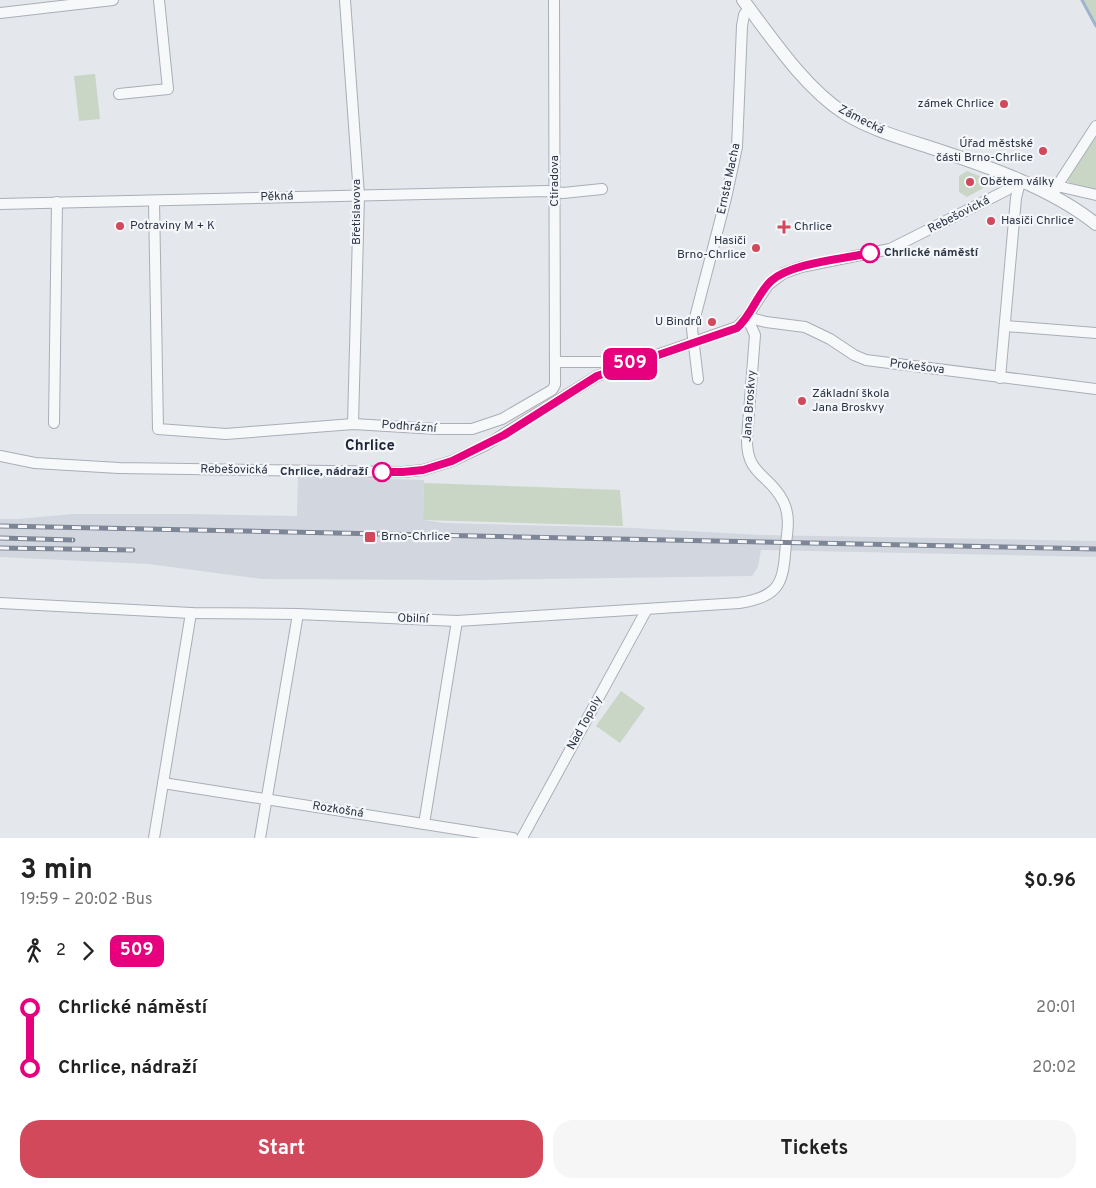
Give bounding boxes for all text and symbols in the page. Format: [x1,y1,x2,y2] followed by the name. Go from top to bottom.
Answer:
[918,96,994,112] place label: zámek Chrlice
[998,98,1010,110] marker: zámek Chrlice
[835,102,887,138] street label: Zámecká
[936,136,1033,166] place label: Úřad městské části Brno-Chrlice
[714,142,744,216] street label: Ernsta Macha
[1037,145,1049,157] marker: Úřad městské části Brno-Chrlice
[547,155,563,207] street label: Ctiradova
[980,174,1054,190] place label: Obětem války
[964,176,976,188] marker: Obětem války
[349,179,365,245] street label: Břetislavova
[260,188,294,206] street label: Pěkná
[925,193,993,237] street label: Rebešovická
[1001,213,1074,229] place label: Hasiči Chrlice
[985,215,997,227] marker: Hasiči Chrlice
[130,218,215,234] place label: Potraviny M + K
[794,219,832,235] place label: Chrlice
[114,220,126,232] marker: Potraviny M + K
[778,221,790,233] marker: Chrlice
[677,233,746,263] place label: Hasiči Brno-Chrlice
[750,242,762,254] marker: Hasiči Brno-Chrlice
[860,243,880,263] marker: Chrlické náměstí
[884,245,980,261] place label: Chrlické náměstí
[655,314,702,330] place label: U Bindrů
[706,316,718,328] marker: U Bindrů
[601,348,659,380] line badge: 509
[613,352,647,375] text: 509
[889,356,945,378] street label: Prokešova
[739,369,761,443] street label: Jana Broskvy
[812,386,889,416] place label: Základní škola Jana Broskvy
[796,395,808,407] marker: Základní škola Jana Broskvy
[381,417,438,437] street label: Podhrázní
[345,437,395,456] district label: Chrlice
[200,461,268,479] street label: Rebešovická
[372,462,392,482] marker: Chrlice, nádraží
[280,464,370,480] place label: Chrlice, nádraží
[381,529,450,545] place label: Brno-Chrlice
[363,530,377,544] marker: Brno-Chrlice
[397,610,430,628] street label: Obilní
[564,693,606,753] street label: Nad Topoly
[311,798,365,822] street label: Rozkošná
[20,853,93,889] text: 3 min
[1024,869,1076,893] text: $0.96
[20,890,152,910] text: 19:59 – 20:02 · Bus
[20,937,48,965] icon: walk
[74,937,102,965] icon: forward
[120,939,154,962] text: 509
[56,941,66,961] text: 2
[58,996,207,1020] text: Chrlické náměstí
[1036,998,1076,1018] text: 20:01
[58,1056,197,1080] text: Chrlice, nádraží
[1032,1058,1076,1078] text: 20:02
[20,1120,543,1178] button: Start
[553,1120,1076,1178] button: Tickets

